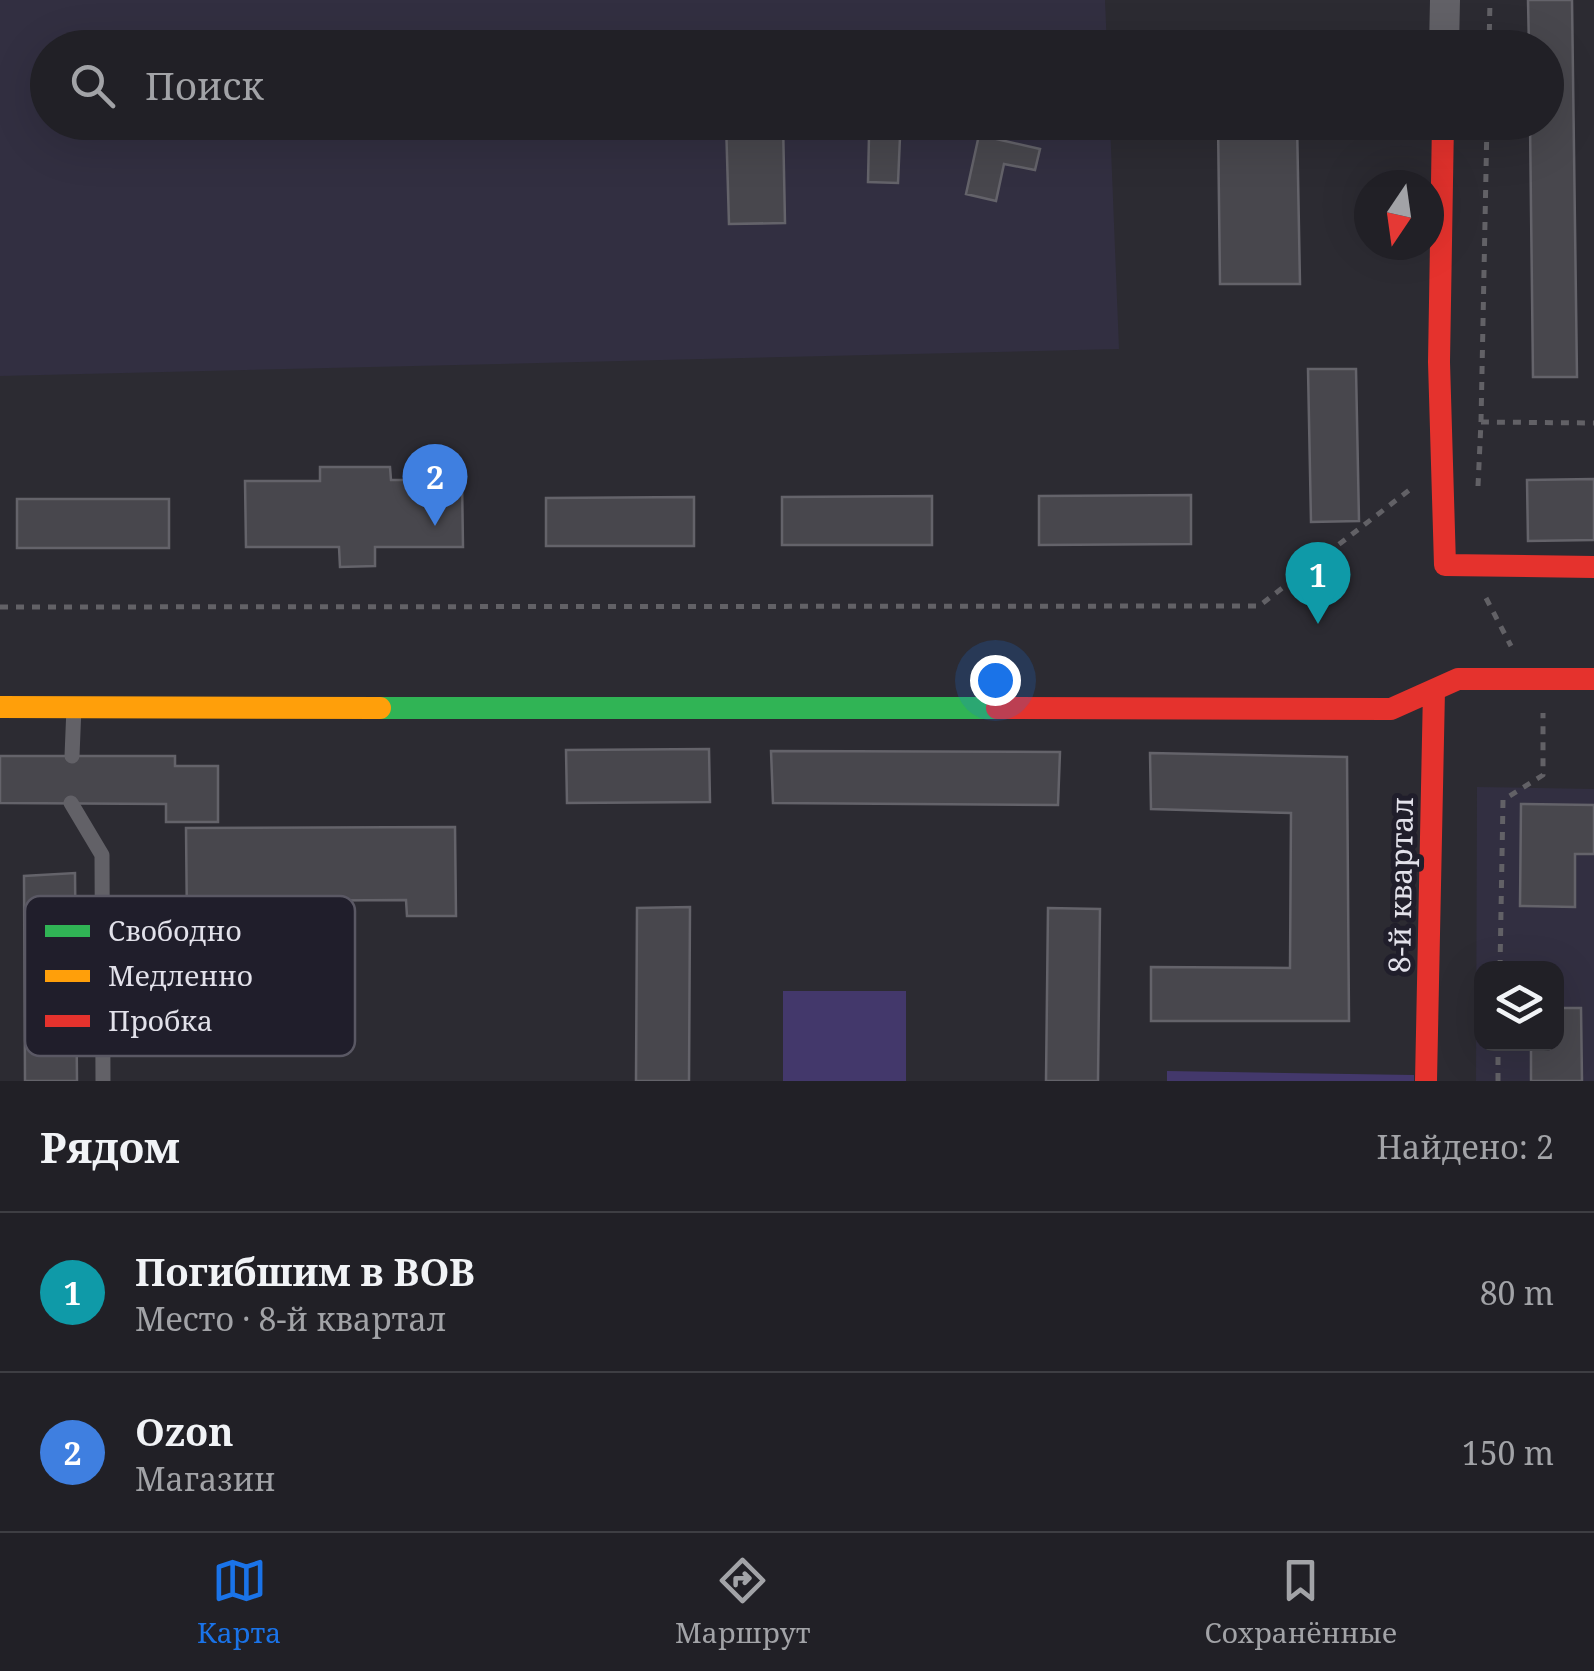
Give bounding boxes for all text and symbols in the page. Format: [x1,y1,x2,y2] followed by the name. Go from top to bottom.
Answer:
[30,30,1564,140] search box
[65,58,120,113] icon: search
[145,59,264,111] text: Поиск
[1354,170,1444,260] north arrow
[402,444,468,526] pin: 2
[1286,542,1350,624] pin: 1
[970,655,1021,706] your location
[1378,797,1422,973] street label: 8-й квартал
[25,896,355,1056] legend
[108,911,242,949] text: Свободно
[108,956,253,994] text: Медленно
[1474,961,1564,1051] map controls
[1474,961,1564,1051] button: layers
[108,1001,213,1039] text: Пробка
[40,1118,180,1175] text: Рядом
[1376,1125,1554,1168] text: Найдено: 2
[135,1245,475,1297] text: Погибшим в ВОВ
[63,1271,82,1314] text: 1
[1480,1271,1554,1314] text: 80 m
[135,1297,446,1340] text: Место · 8-й квартал
[135,1405,234,1457] text: Ozon
[63,1431,82,1474] text: 2
[1462,1431,1554,1474] text: 150 m
[135,1457,275,1500] text: Магазин
[197,1553,281,1651] tab: Карта
[675,1553,811,1651] tab: Маршрут
[1205,1553,1397,1651] tab: Сохранённые

